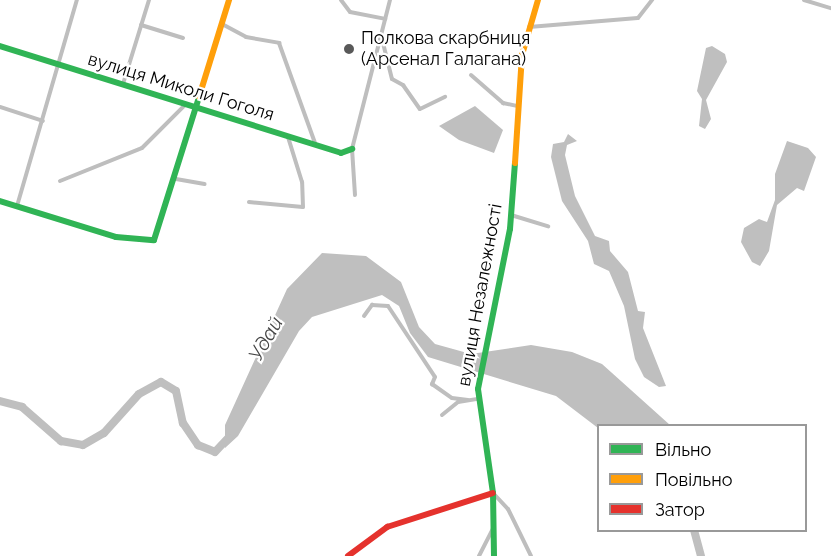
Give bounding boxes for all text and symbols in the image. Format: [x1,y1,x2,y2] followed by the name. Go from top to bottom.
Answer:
[361,28,530,70] place label: Полкова скарбниця (Арсенал Галагана)
[342,42,356,56] marker: Полкова скарбниця (Арсенал Галагана)
[85,48,277,126] street label: вулиця Миколи Гоголя
[453,202,507,388] street label: вулиця Незалежності
[244,312,288,366] water label: Удай
[597,424,807,532] legend
[655,439,711,460] text: Вільно
[655,469,732,490] text: Повільно
[655,499,705,520] text: Затор

